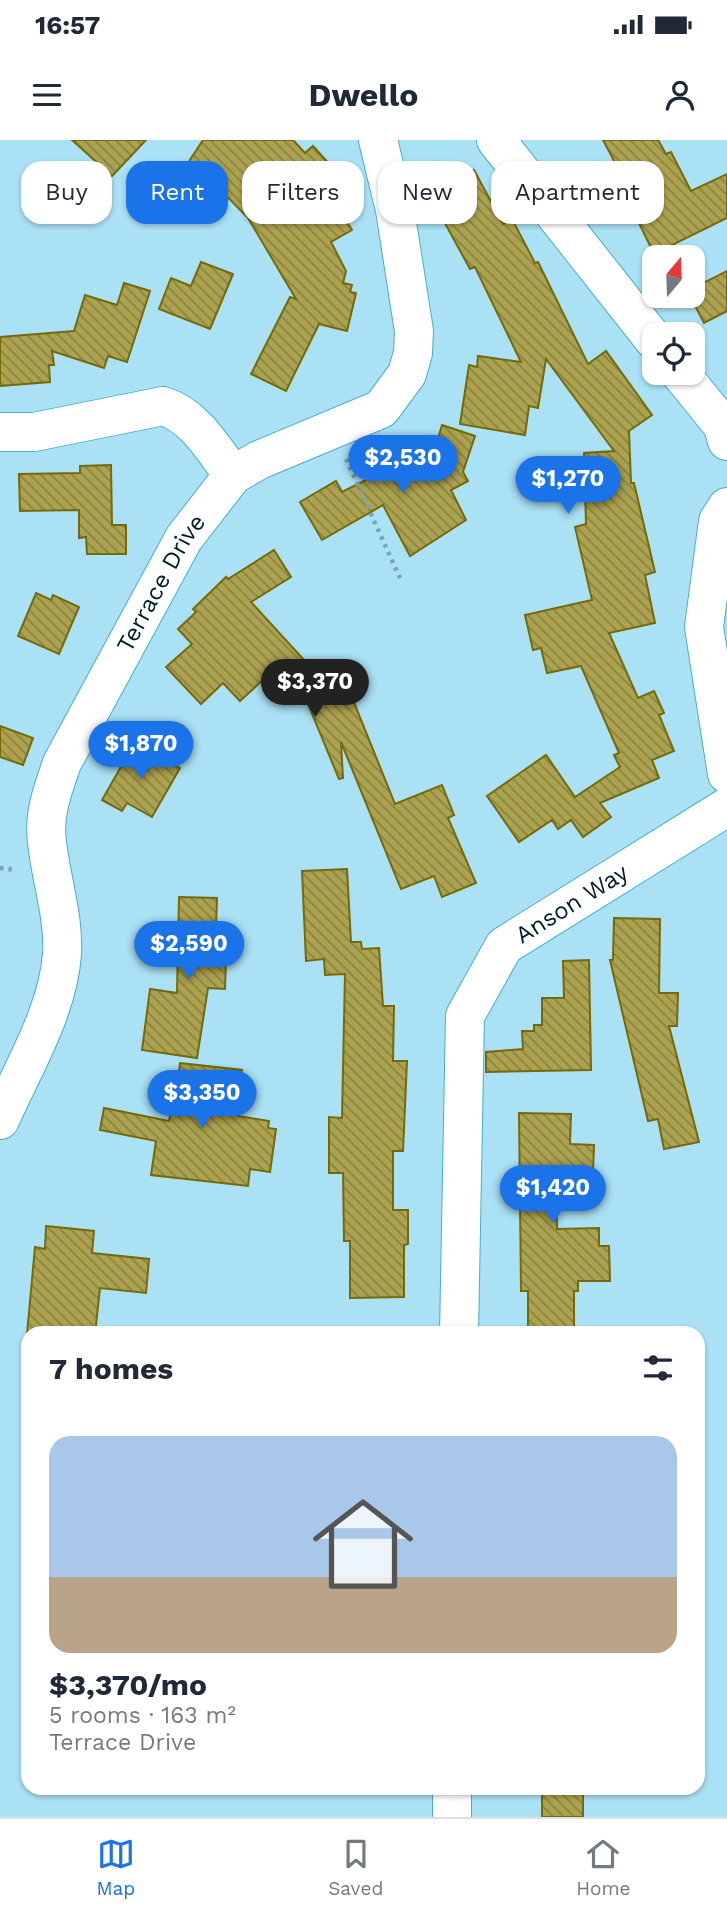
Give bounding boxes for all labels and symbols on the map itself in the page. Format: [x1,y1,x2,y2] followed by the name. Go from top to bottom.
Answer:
[642,245,705,308] north arrow
[346,436,460,495] pin: $2,530
[511,456,625,516] pin: $1,270
[111,509,211,657] street label: Terrace Drive
[258,660,372,719] pin: $3,370
[84,722,198,781] pin: $1,870
[510,858,634,949] street label: Anson Way
[132,922,246,981] pin: $2,590
[145,1070,259,1130] pin: $3,350
[496,1166,610,1225] pin: $1,420

